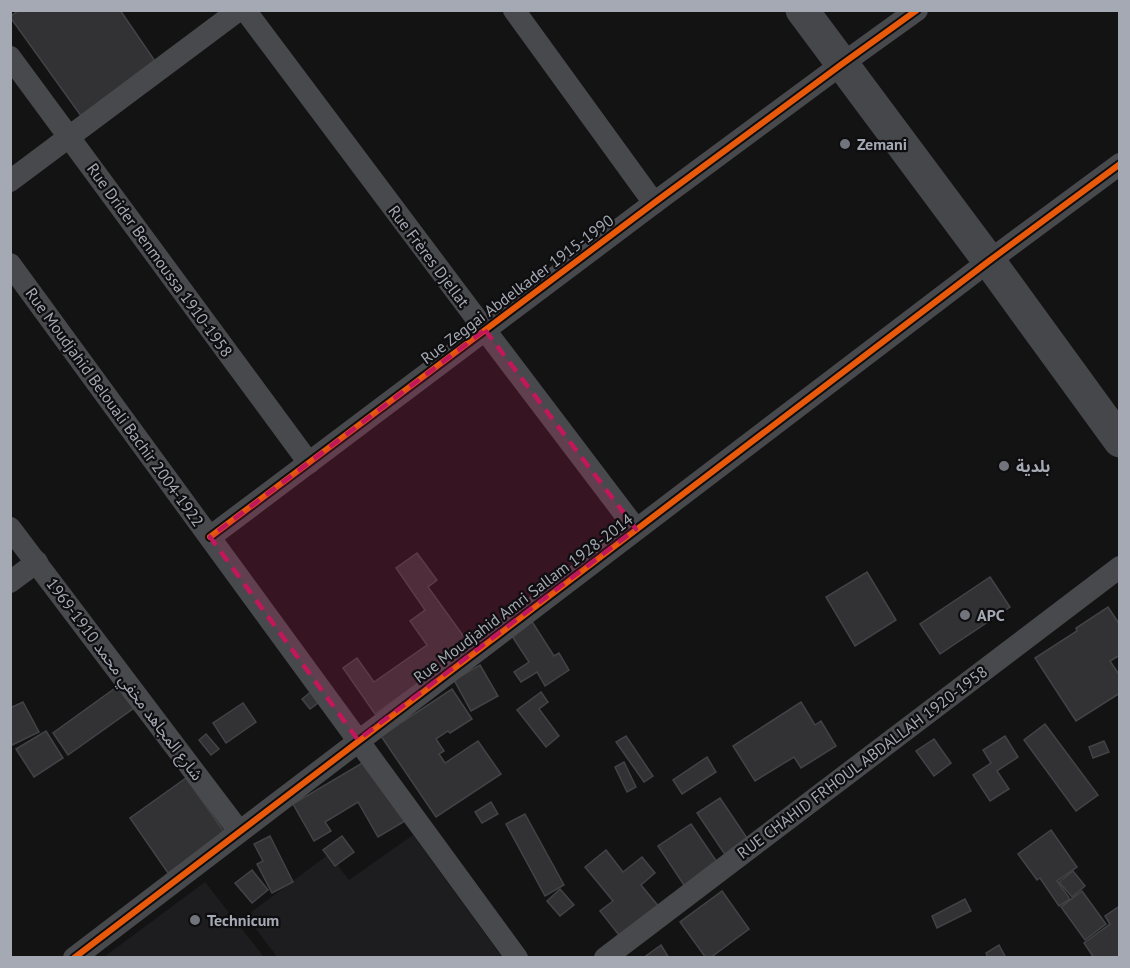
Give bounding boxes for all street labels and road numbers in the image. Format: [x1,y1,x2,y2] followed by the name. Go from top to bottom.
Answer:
[83,159,237,361] street label: Rue Drider Benmoussa 1910-1958
[384,201,474,311] street label: Rue Frères Djellat
[417,210,617,368] street label: Rue Zeggai Abdelkader 1915-1990
[22,284,208,530] street label: Rue Moudjahid Belouali Bachir 2004-1922
[409,509,637,687] street label: Rue Moudjahid Amri Sallam 1928-2014
[40,574,208,786] street label: شارع المجاهد مخفي محمد 1910-1969
[733,661,991,863] street label: RUE CHAHID FRHOUL ABDALLAH 1920-1958

